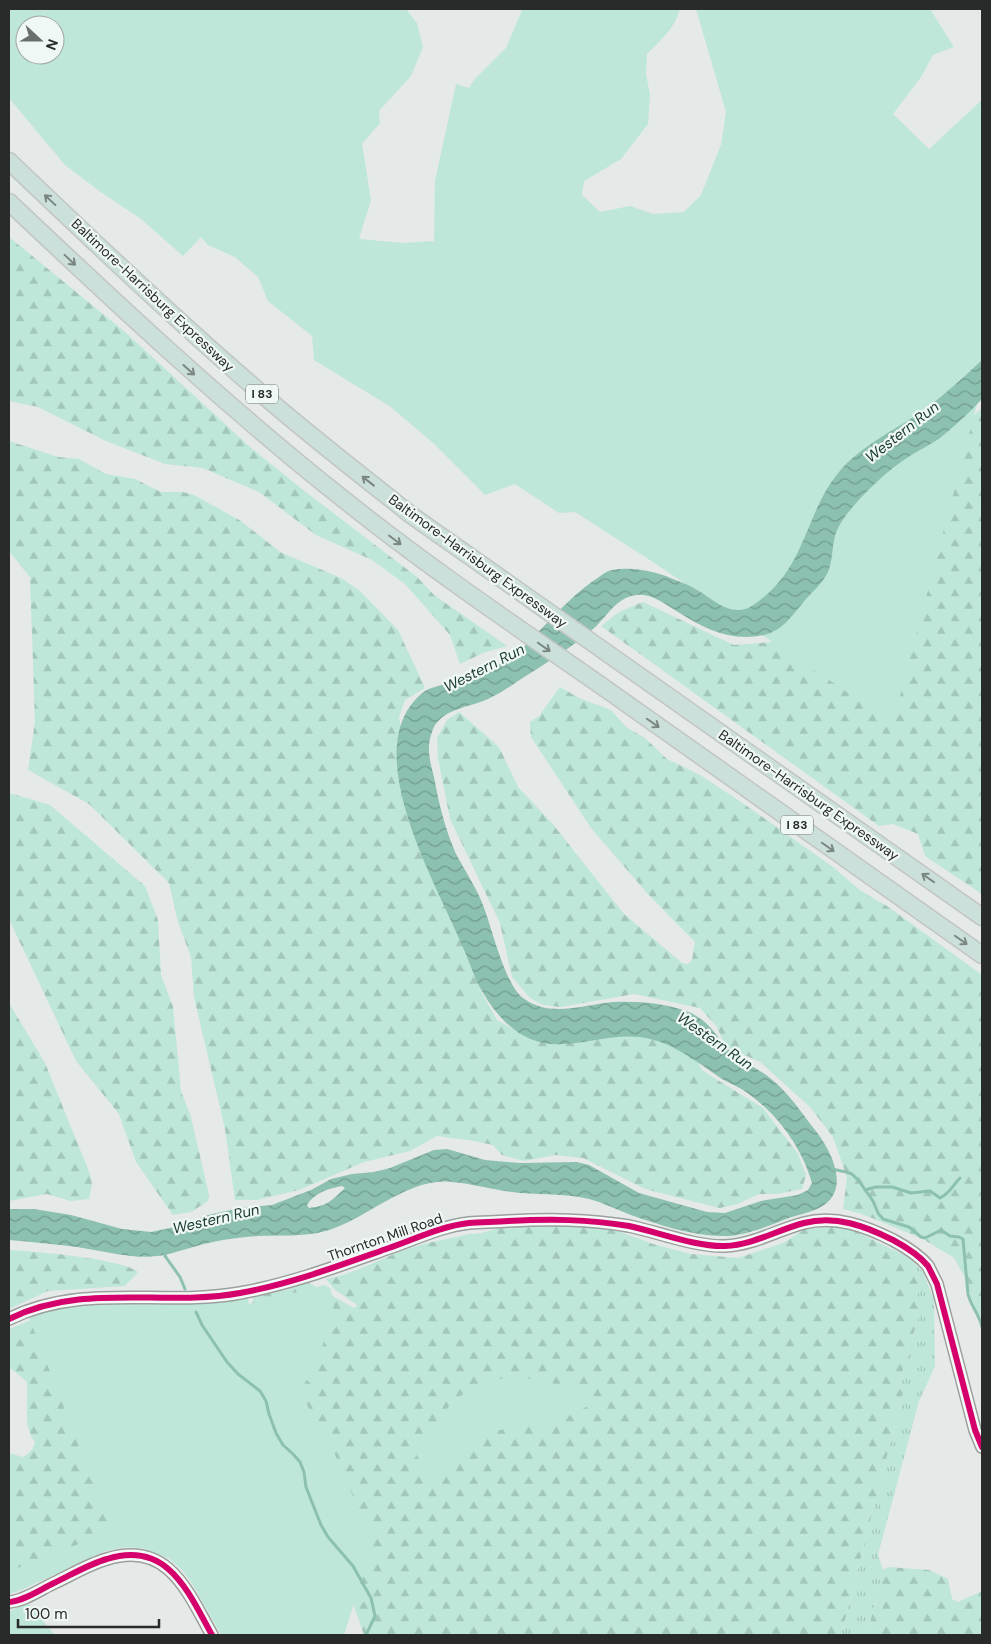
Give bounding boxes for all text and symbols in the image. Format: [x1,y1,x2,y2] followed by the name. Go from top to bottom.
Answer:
[15,15,65,65] north arrow
[42,37,62,53] text: N
[43,194,56,206] one-way arrow
[68,215,238,376] street label: Baltimore-Harrisburg Expressway
[63,254,76,266] one-way arrow
[182,364,195,375] one-way arrow
[246,384,278,404] road number: I 83
[861,397,943,467] water label: Western Run
[362,475,375,486] one-way arrow
[385,490,571,632] street label: Baltimore-Harrisburg Expressway
[388,535,402,545] one-way arrow
[440,639,528,697] water label: Western Run
[537,642,551,652] one-way arrow
[646,718,660,728] one-way arrow
[715,726,903,865] street label: Baltimore-Harrisburg Expressway
[781,816,813,834] road number: I 83
[821,842,835,852] one-way arrow
[921,873,935,883] one-way arrow
[954,935,968,945] one-way arrow
[673,1007,757,1075] water label: Western Run
[171,1199,262,1239] water label: Western Run
[325,1209,445,1265] street label: Thornton Mill Road
[18,1596,159,1628] scale bar
[25,1604,68,1624] text: 100 m

